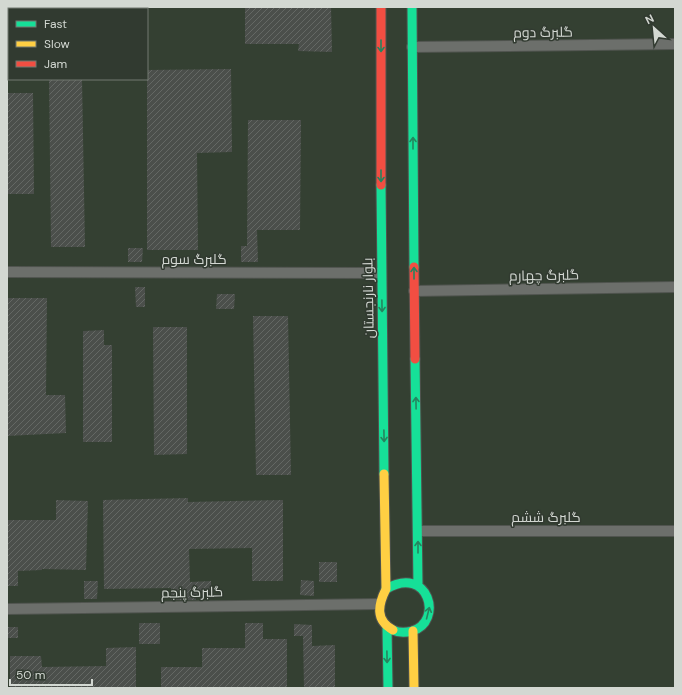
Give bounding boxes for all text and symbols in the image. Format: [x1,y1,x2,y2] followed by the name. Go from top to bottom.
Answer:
[8,8,148,80] legend
[634,8,674,48] north arrow
[643,11,656,27] text: N
[44,16,67,32] text: Fast
[513,22,573,43] street label: گلبرگ دوم
[44,36,70,52] text: Slow
[377,39,385,52] one-way arrow
[44,56,67,72] text: Jam
[409,137,417,150] one-way arrow
[377,169,385,182] one-way arrow
[161,250,227,269] street label: گلبرگ سوم
[358,258,378,338] street label: بلوار نارنجستان
[509,265,579,286] street label: گلبرگ چهارم
[410,267,418,280] one-way arrow
[378,299,386,312] one-way arrow
[412,397,420,410] one-way arrow
[380,429,388,442] one-way arrow
[511,508,581,527] street label: گلبرگ ششم
[414,541,422,554] one-way arrow
[161,582,223,603] street label: گلبرگ پنجم
[425,607,432,620] one-way arrow
[383,650,391,663] one-way arrow
[10,661,92,687] scale bar
[16,667,45,683] text: 50 m

